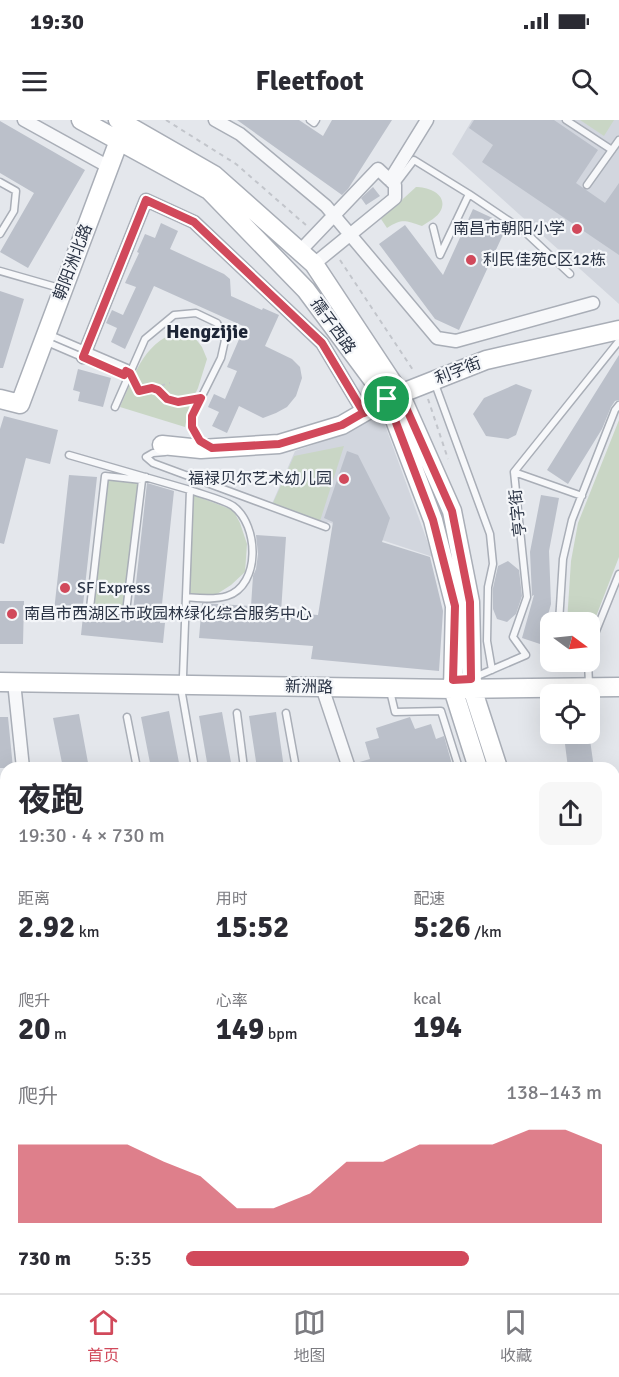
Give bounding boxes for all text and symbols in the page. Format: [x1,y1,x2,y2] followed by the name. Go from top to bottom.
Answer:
[30,8,84,35] text: 19:30
[18,65,51,98] icon: menu
[255,65,364,98] text: Fleetfoot
[568,65,601,98] icon: search
[453,219,565,239] place label: 南昌市朝阳小学
[49,221,97,303] street label: 朝阳洲北路
[570,222,584,236] marker: 南昌市朝阳小学
[483,250,606,270] place label: 利民佳苑C区12栋
[464,253,478,267] marker: 利民佳苑C区12栋
[306,294,360,358] street label: 孺子西路
[166,319,248,344] district label: Hengzijie
[432,353,484,389] street label: 利字街
[361,373,412,424] pin
[370,382,403,415] icon: arrive
[188,469,332,489] place label: 福禄贝尔艺术幼儿园
[337,472,351,486] marker: 福禄贝尔艺术幼儿园
[506,488,530,538] street label: 亨字街
[77,578,150,598] place label: SF Express
[58,581,72,595] marker: SF Express
[24,604,312,624] place label: 南昌市西湖区市政园林绿化综合服务中心
[5,607,19,621] marker: 南昌市西湖区市政园林绿化综合服务中心
[540,612,600,672] north arrow
[540,612,600,744] map controls
[285,677,333,697] street label: 新洲路
[540,684,600,744] button: locate
[18,780,84,821] text: 夜跑
[539,782,602,845] button: share
[18,823,165,848] text: 19:30 · 4 × 730 m
[18,889,50,909] text: 距离
[216,889,248,909] text: 用时
[413,889,445,909] text: 配速
[18,909,75,946] text: 2.92
[216,909,289,946] text: 15:52
[413,909,471,946] text: 5:26
[75,922,100,942] text: km
[471,922,502,942] text: /km
[413,989,441,1009] text: kcal
[18,991,50,1011] text: 爬升
[216,991,248,1011] text: 心率
[413,1009,462,1046] text: 194
[18,1011,50,1048] text: 20
[216,1011,264,1048] text: 149
[50,1024,67,1044] text: m
[264,1024,297,1044] text: bpm
[506,1080,602,1105] text: 138–143 m
[18,1084,58,1109] text: 爬升
[18,1246,71,1271] text: 730 m
[114,1246,152,1271] text: 5:35
[87,1306,120,1366] tab: 首页
[293,1306,326,1366] tab: 地图
[499,1306,532,1366] tab: 收藏

